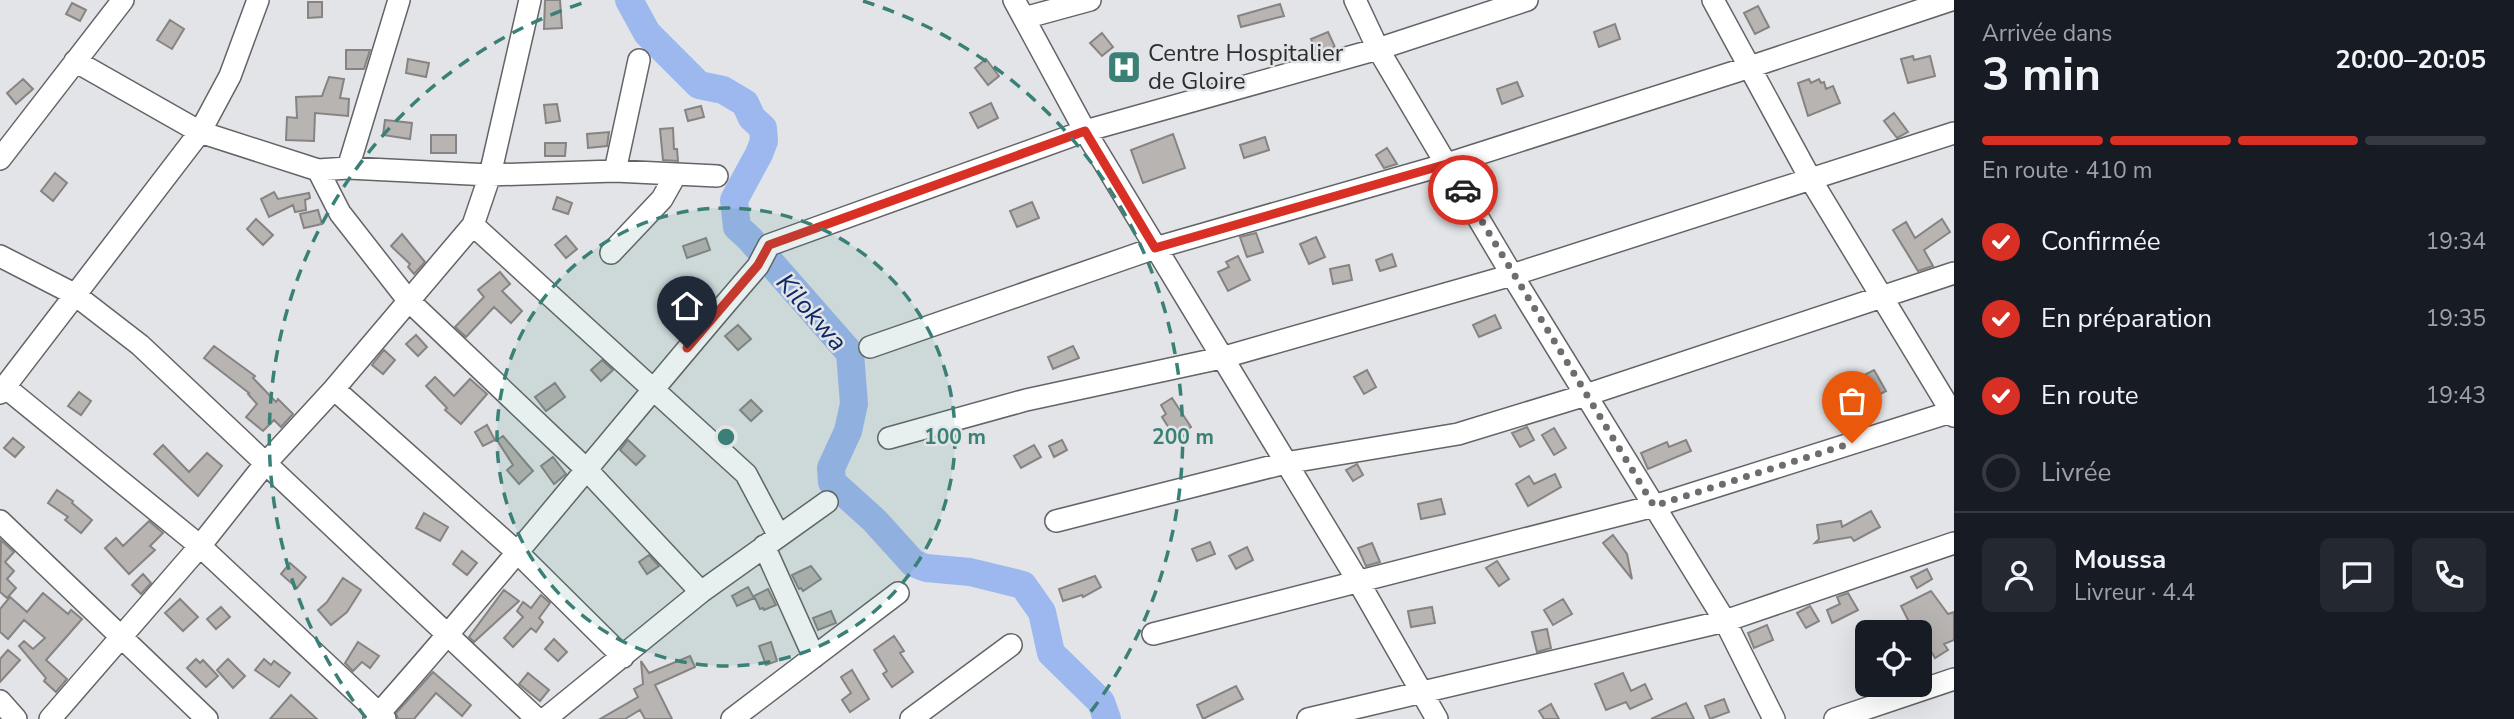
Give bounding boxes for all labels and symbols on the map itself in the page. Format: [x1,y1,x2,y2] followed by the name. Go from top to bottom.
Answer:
[1148,37,1344,97] place label: Centre Hospitalier de Gloire
[1105,48,1143,86] hospital icon: Centre Hospitalier de Gloire
[1428,155,1498,225] courier
[768,266,855,359] water label: Kilokwa
[657,276,717,348] pin
[1822,371,1882,443] pin
[924,423,986,451] text: 100 m
[1152,423,1214,451] text: 200 m
[714,425,738,449] centre of rings

